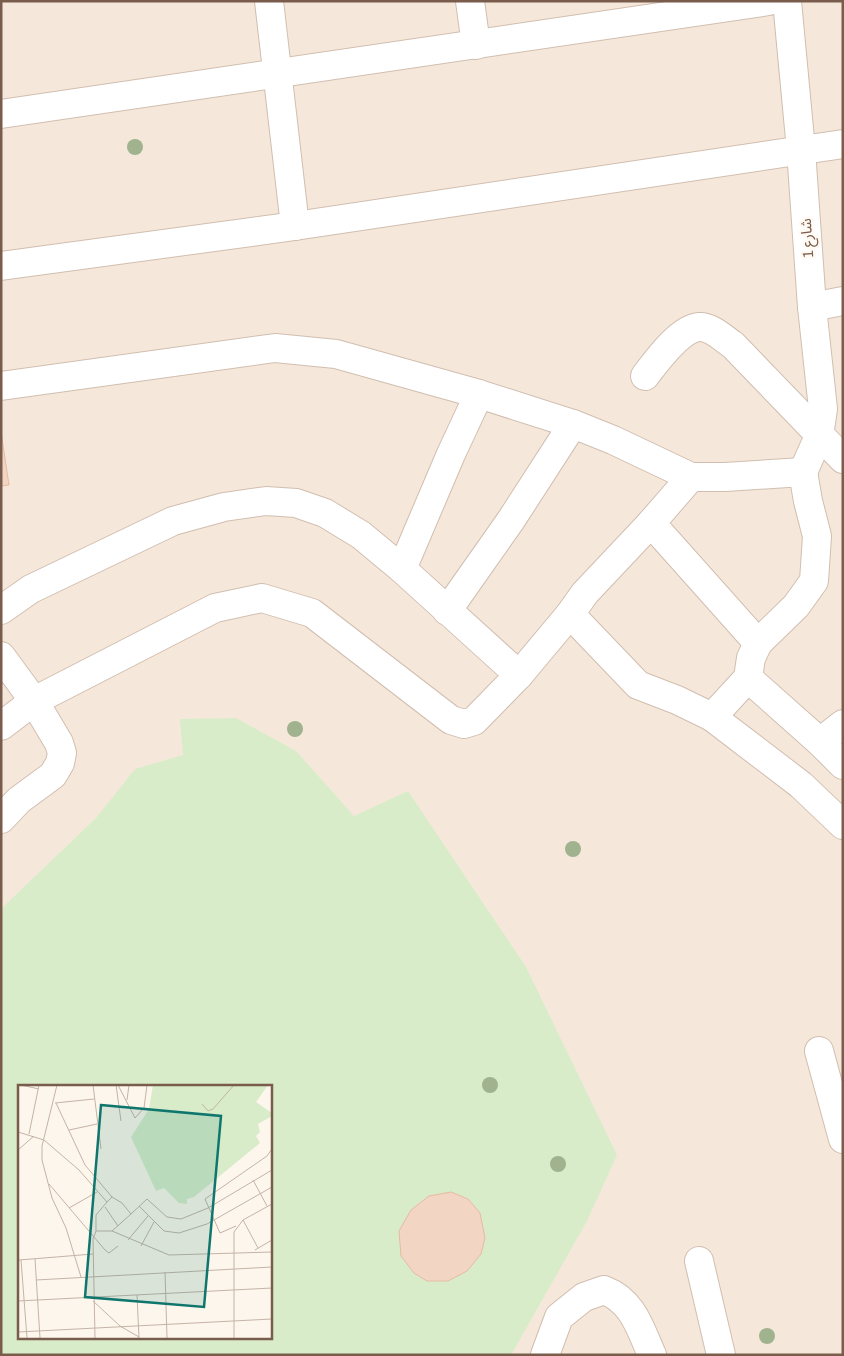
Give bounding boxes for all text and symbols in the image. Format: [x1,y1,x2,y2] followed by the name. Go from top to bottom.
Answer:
[795,217,820,258] street label: شارع 1
[18,1085,271,1338] inset map

